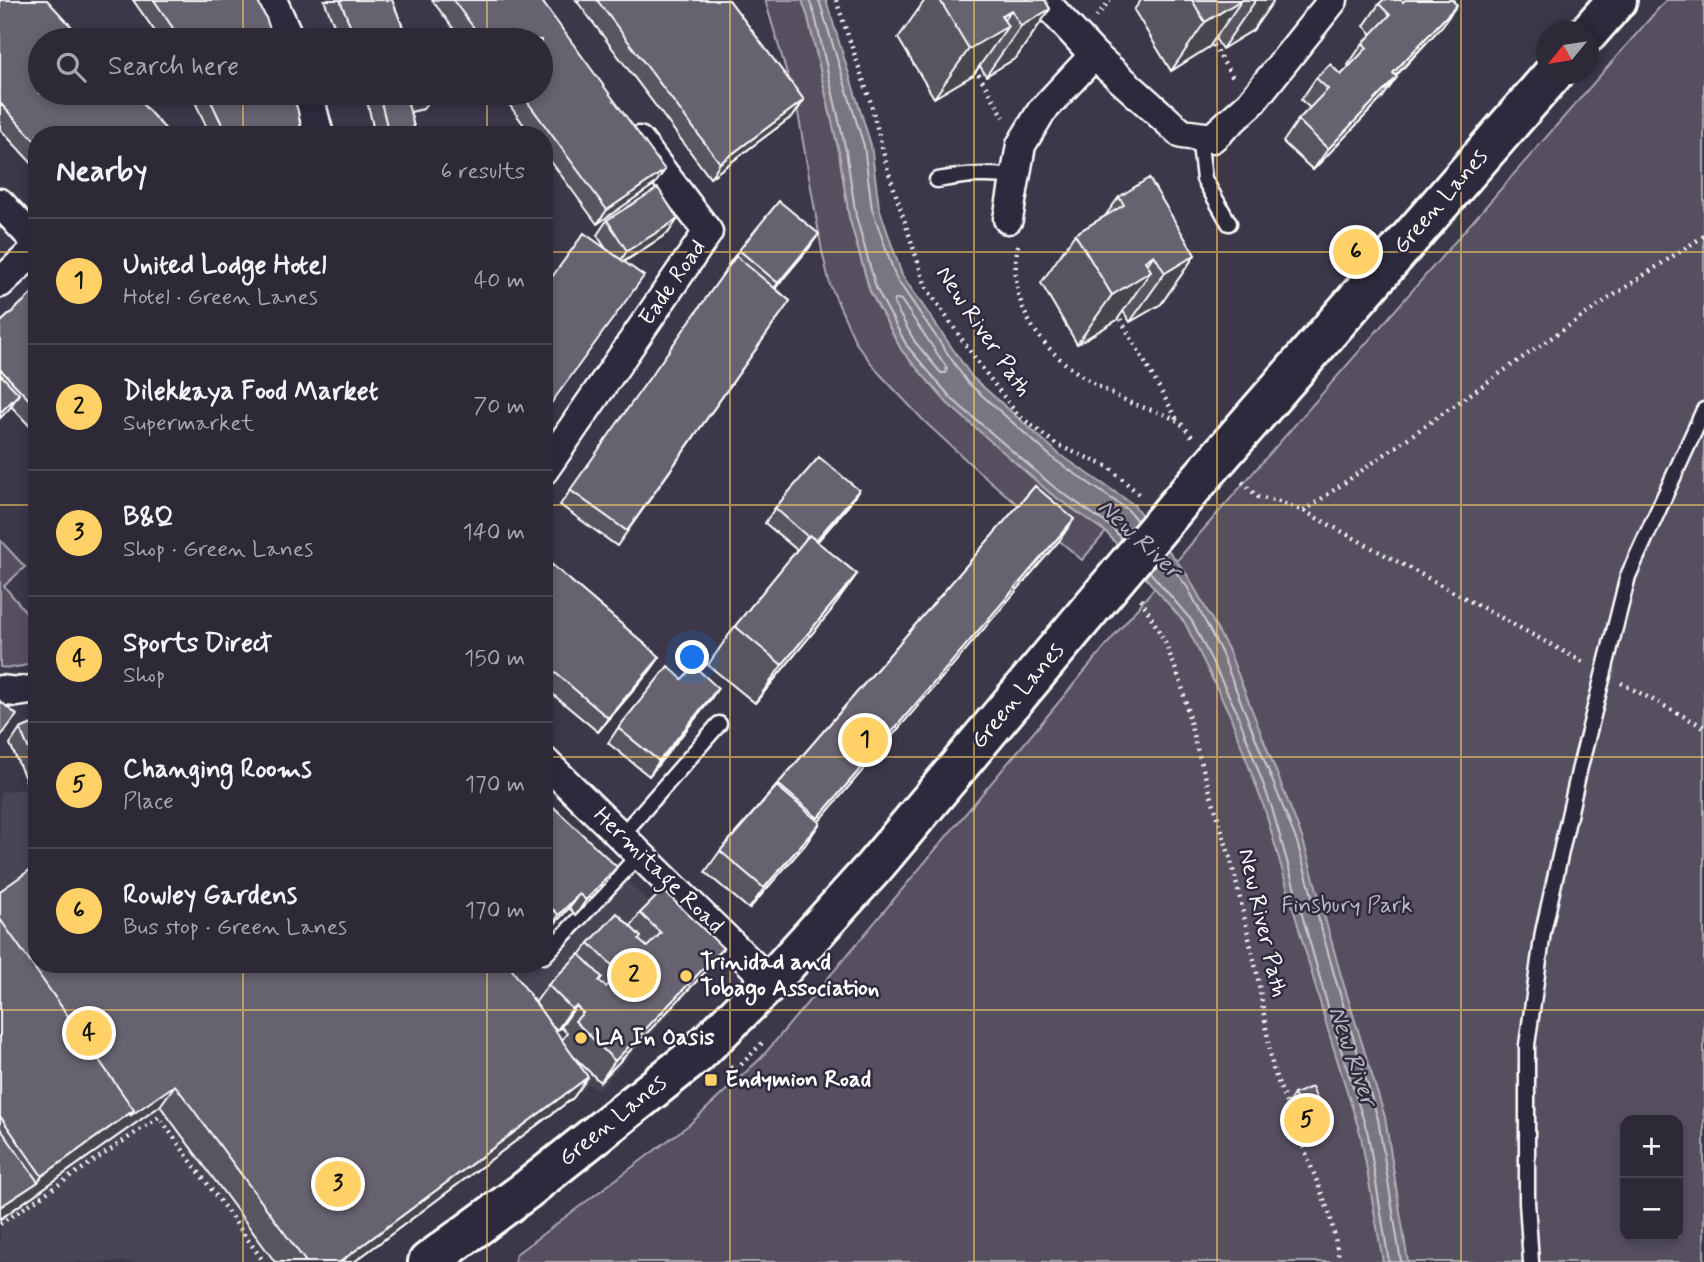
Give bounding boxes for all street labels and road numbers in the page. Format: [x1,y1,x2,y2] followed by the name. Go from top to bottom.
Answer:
[1387,143,1495,261] street label: Green Lanes
[633,234,713,332] street label: Eade Road
[928,261,1038,403] street label: New River Path
[965,636,1071,756] street label: Green Lanes
[585,801,730,942] street label: Hermitage Road
[1230,846,1294,1000] street label: New River Path
[553,1068,673,1174] street label: Green Lanes

